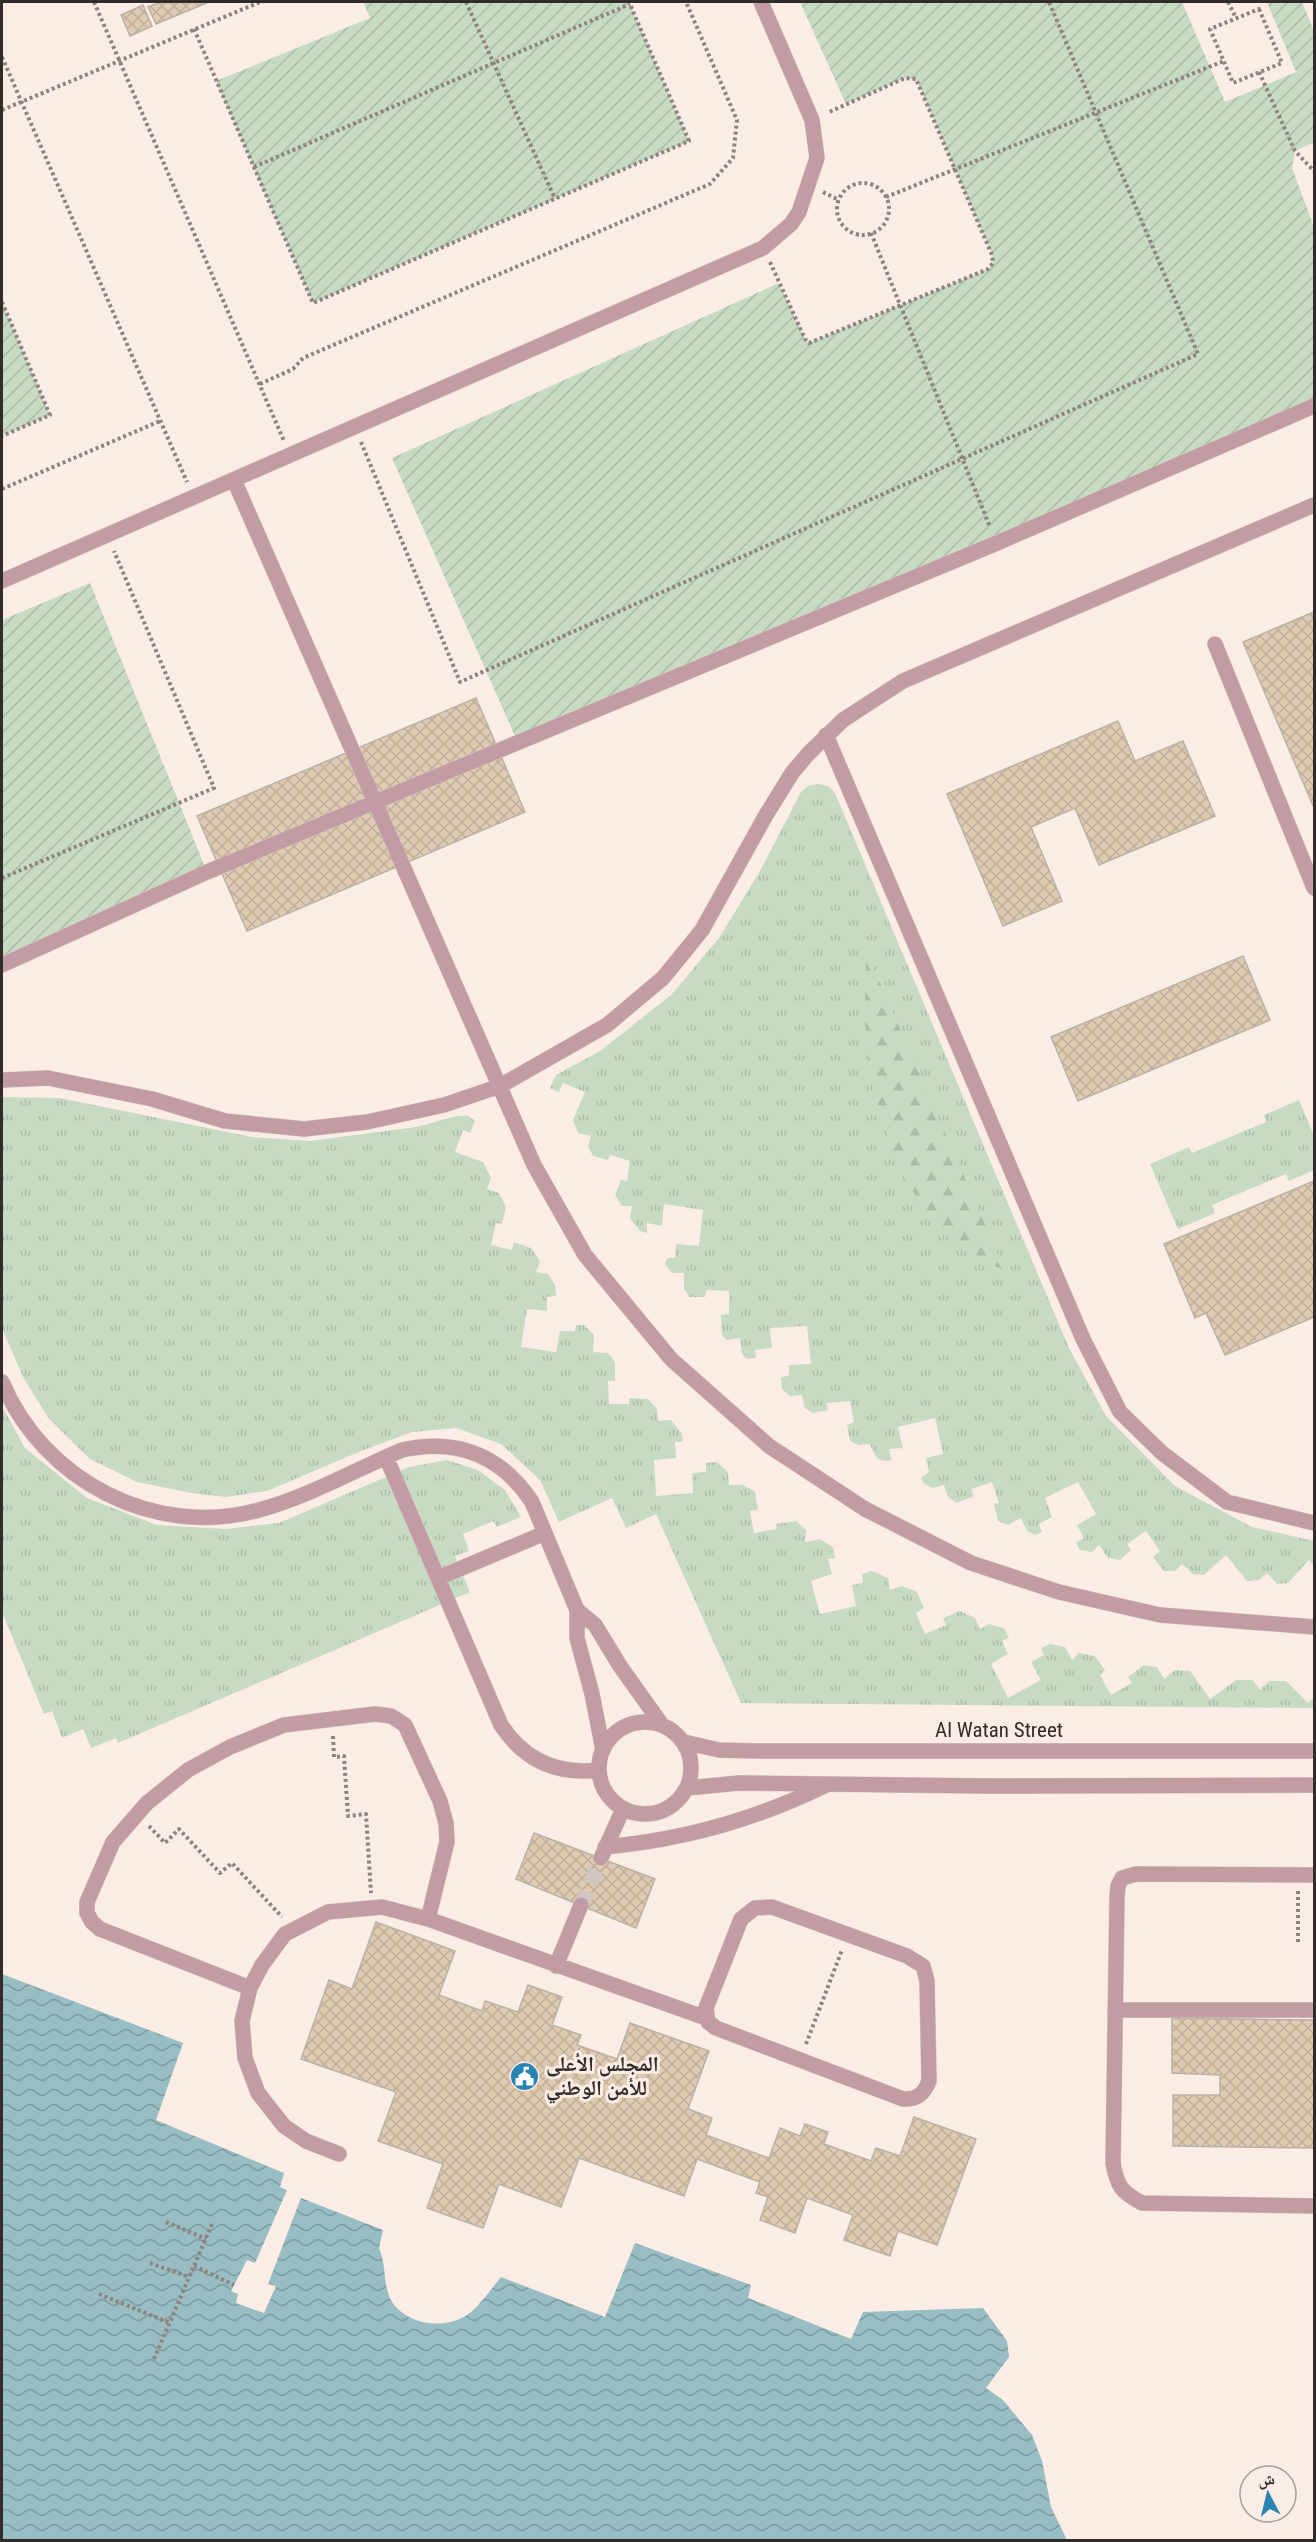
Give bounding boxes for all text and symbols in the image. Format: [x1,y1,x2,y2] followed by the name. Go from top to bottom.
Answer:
[935,1718,1063,1742] street label: Al Watan Street
[546,2052,659,2104] place label: المجلس الأعلى للأمن الوطني
[509,2060,541,2092] public building icon: المجلس الأعلى للأمن الوطني
[1238,2464,1298,2524] north arrow
[1257,2469,1276,2490] text: ش

